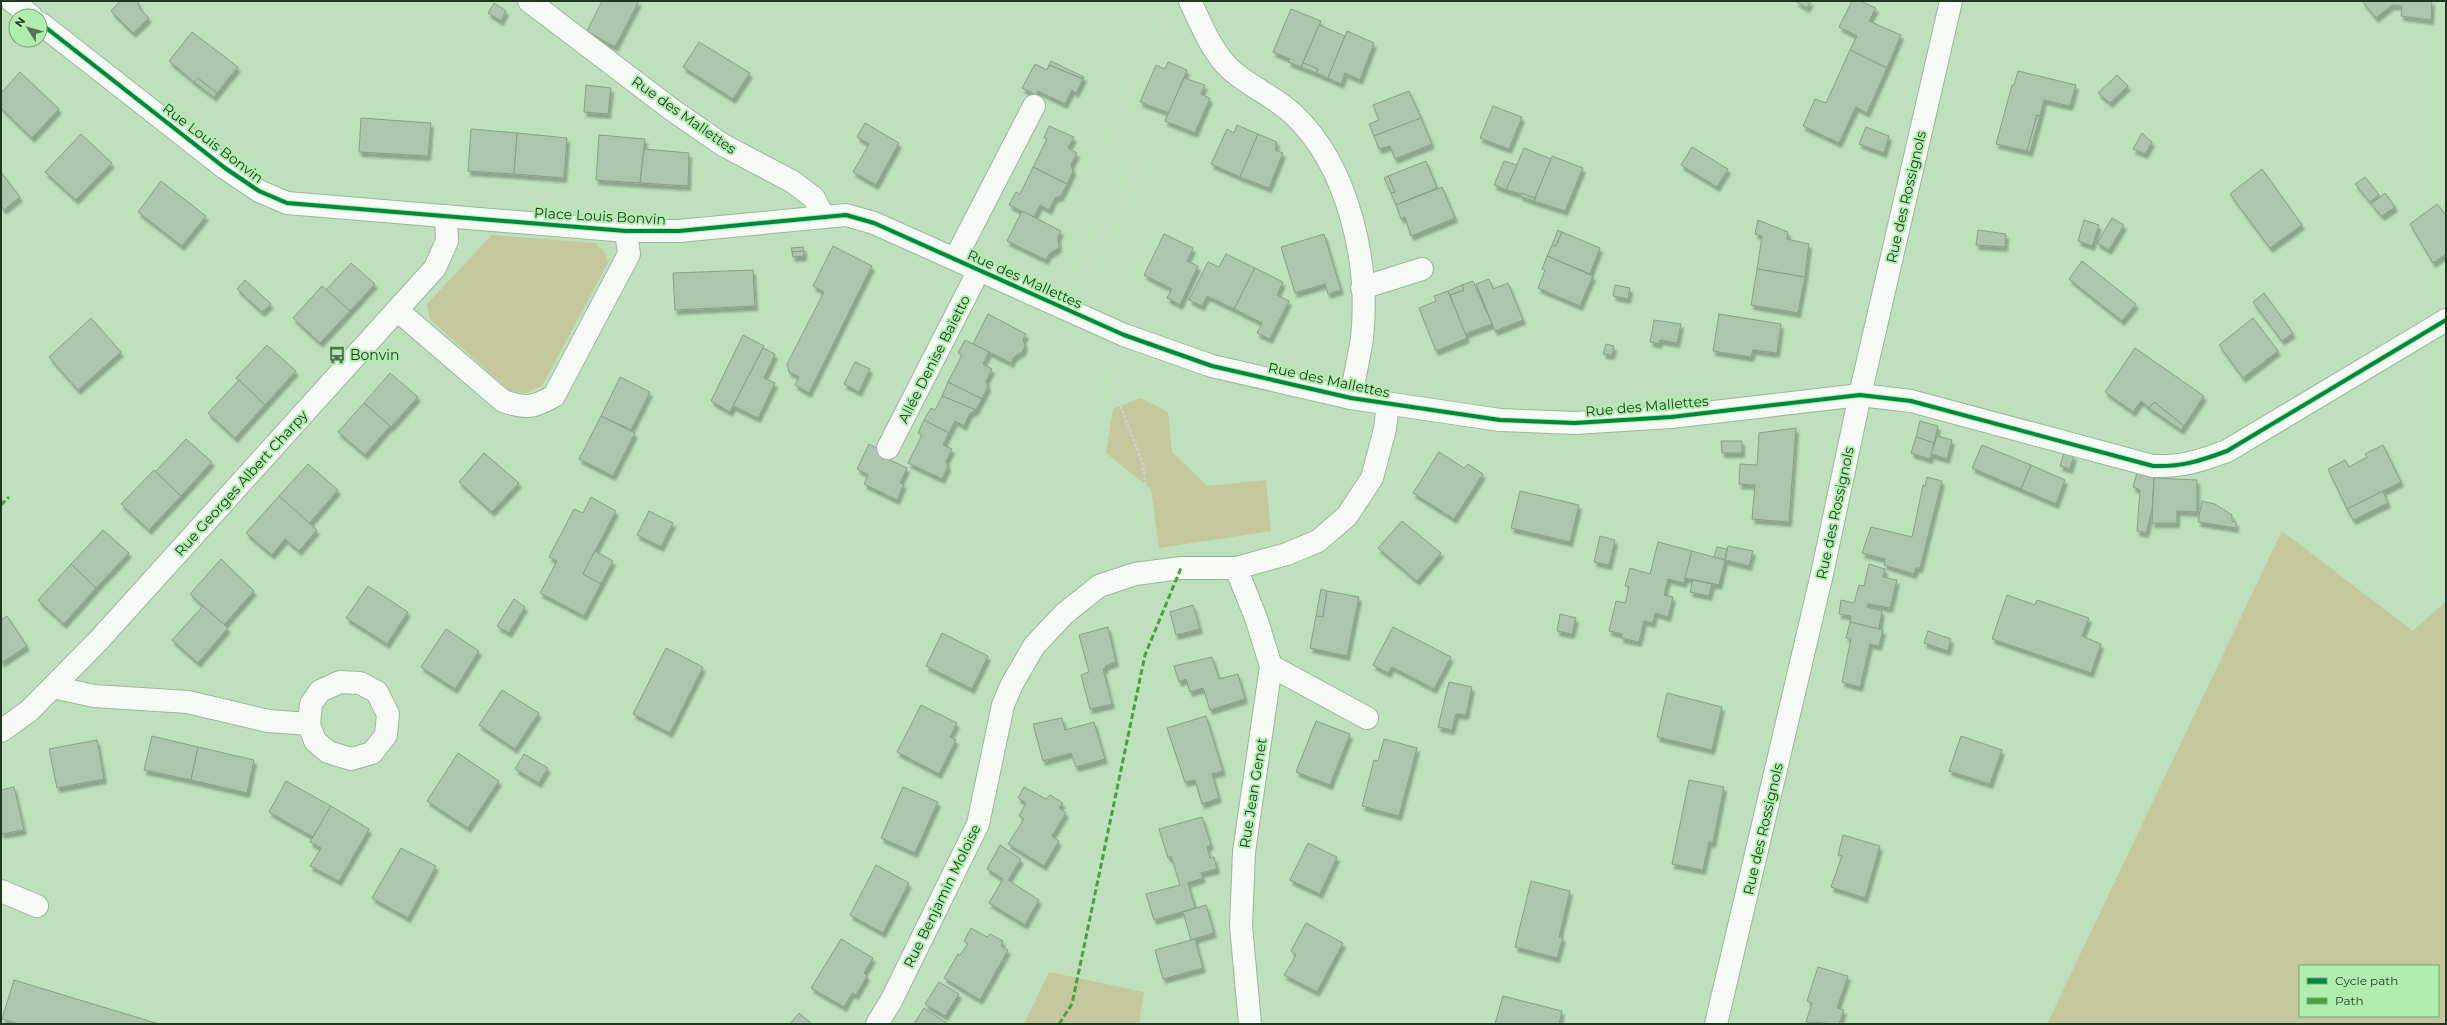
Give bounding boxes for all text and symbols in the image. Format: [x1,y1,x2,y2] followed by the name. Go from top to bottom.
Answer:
[8,8,48,48] north arrow
[12,14,28,30] text: N
[628,72,740,158] street label: Rue des Mallettes
[159,99,267,187] street label: Rue Louis Bonvin
[1882,129,1930,265] street label: Rue des Rossignols
[534,204,666,228] street label: Place Louis Bonvin
[965,246,1085,312] street label: Rue des Mallettes
[894,292,974,426] street label: Allée Denise Baïetto
[327,345,347,365] bus stop icon: Bonvin
[350,346,399,364] place label: Bonvin
[1267,358,1392,402] street label: Rue des Mallettes
[1584,392,1710,420] street label: Rue des Mallettes
[171,406,312,560] street label: Rue Georges Albert Charpy
[1812,445,1858,581] street label: Rue des Rossignols
[1235,736,1271,849] street label: Rue Jean Genet
[1739,761,1787,897] street label: Rue des Rossignols
[899,821,985,971] street label: Rue Benjamin Moloise
[2299,965,2439,1017] legend
[2335,973,2398,988] text: Cycle path
[2335,993,2364,1008] text: Path

